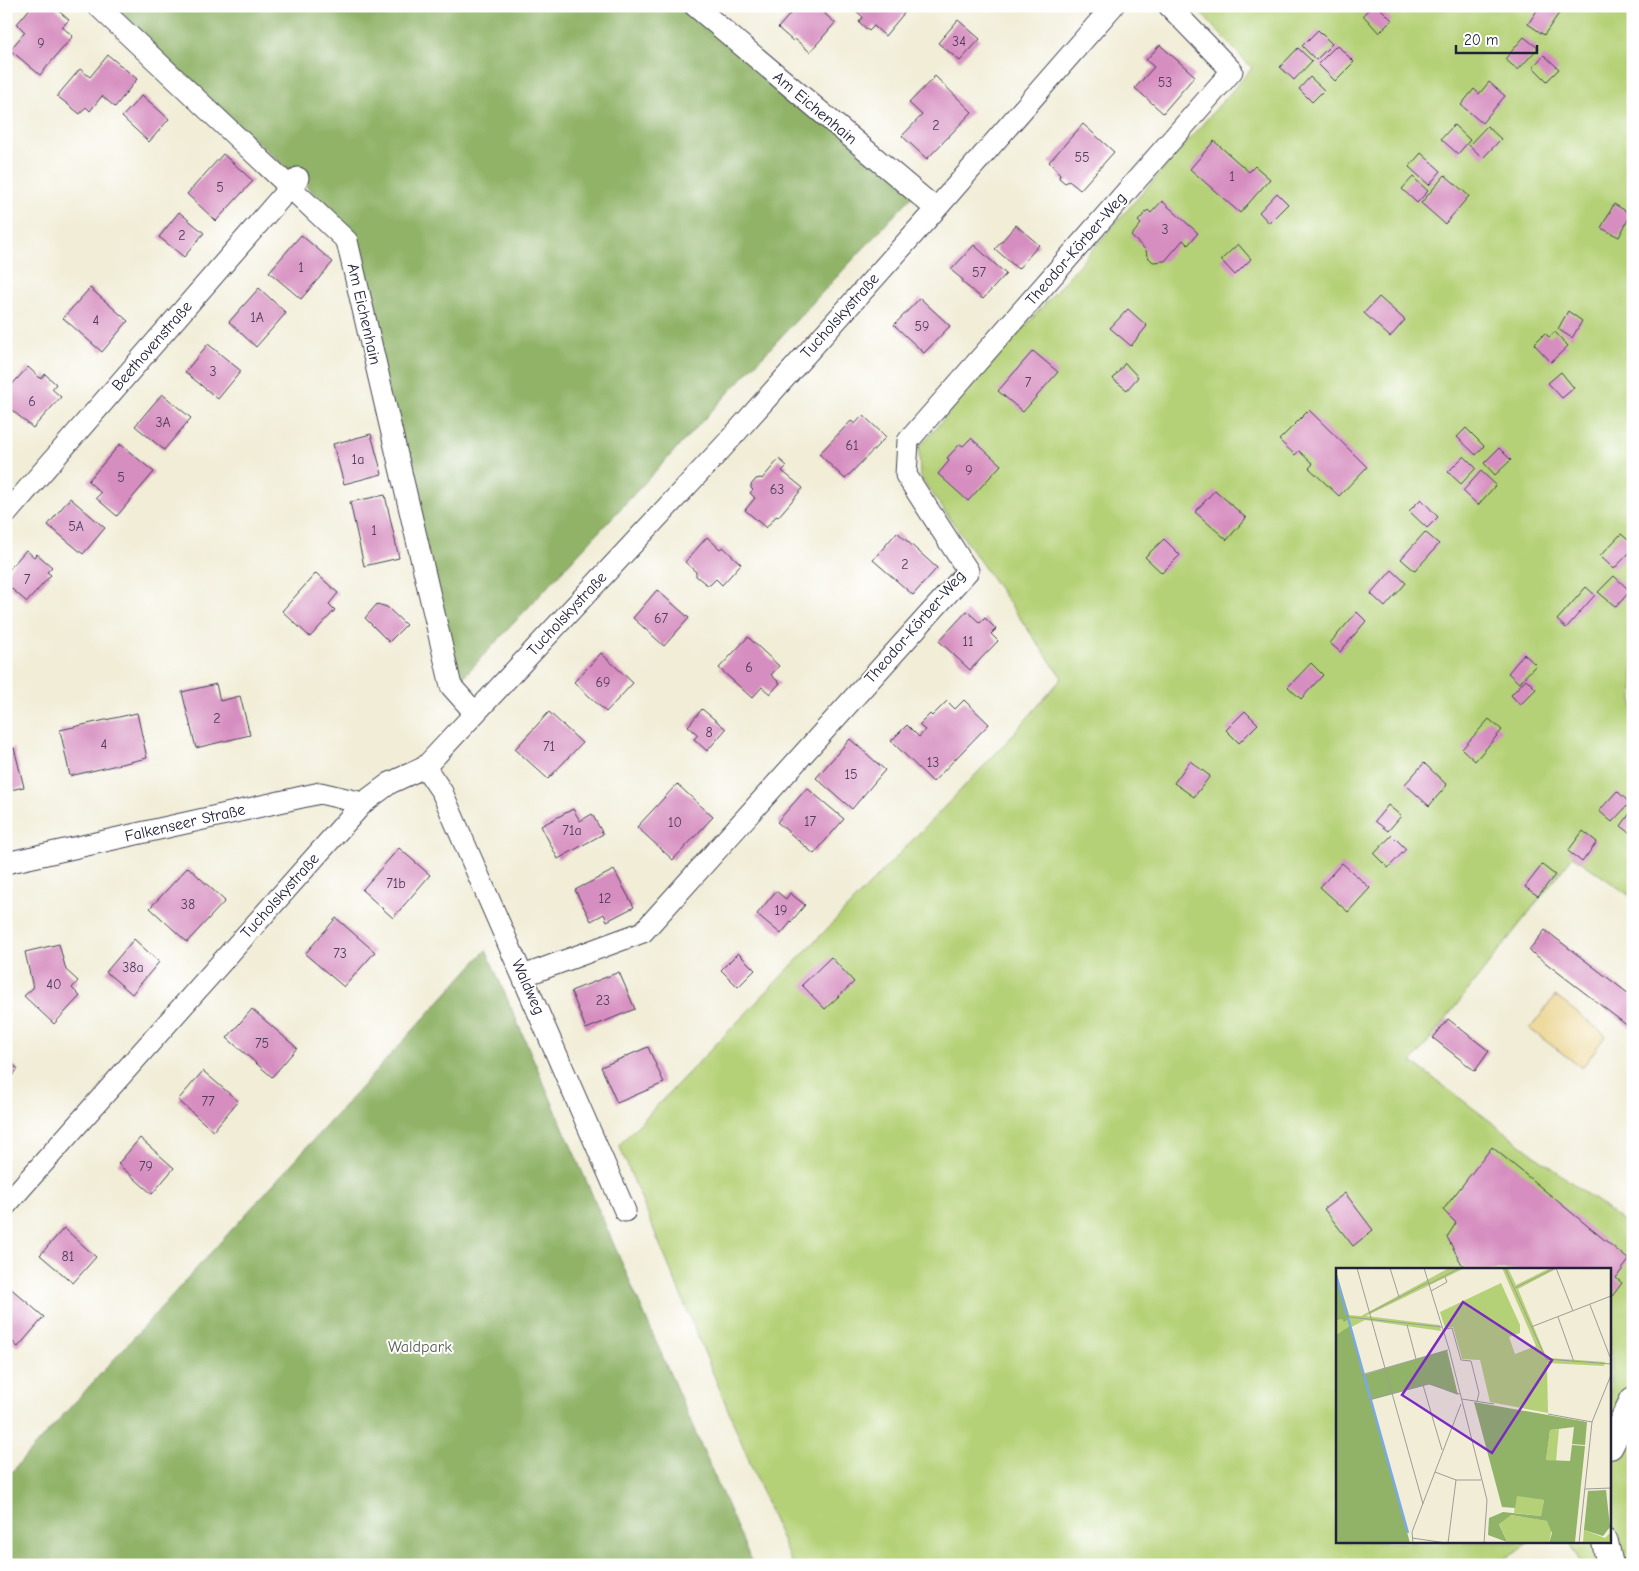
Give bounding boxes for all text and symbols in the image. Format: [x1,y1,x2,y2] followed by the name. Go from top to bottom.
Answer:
[1456,22,1538,54] scale bar
[1464,31,1498,49] text: 20 m
[952,33,966,50] house number: 34
[37,35,45,52] house number: 9
[770,68,860,148] street label: Am Eichenhain
[1158,74,1172,91] house number: 53
[932,117,940,134] house number: 2
[1074,149,1090,166] house number: 55
[1229,168,1235,185] house number: 1
[216,179,224,196] house number: 5
[1022,189,1130,309] street label: Theodor-Körber-Weg
[1161,221,1169,238] house number: 3
[178,227,186,244] house number: 2
[298,259,304,276] house number: 1
[344,261,384,367] street label: Am Eichenhain
[972,264,986,281] house number: 57
[797,270,883,362] street label: Tucholskystraße
[108,298,196,394] street label: Beethovenstraße
[250,309,264,326] house number: 1A
[93,312,100,329] house number: 4
[914,318,930,335] house number: 59
[209,363,217,380] house number: 3
[1025,374,1032,391] house number: 7
[28,393,36,410] house number: 6
[155,414,171,431] house number: 3A
[845,437,859,454] house number: 61
[352,451,364,468] house number: 1a
[965,462,973,479] house number: 9
[117,469,125,486] house number: 5
[770,481,784,498] house number: 63
[68,518,84,535] house number: 5A
[371,522,377,539] house number: 1
[901,556,909,573] house number: 2
[861,567,969,687] street label: Theodor-Körber-Weg
[523,568,611,660] street label: Tucholskystraße
[24,571,31,588] house number: 7
[654,610,668,627] house number: 67
[962,633,974,650] house number: 11
[745,659,753,676] house number: 6
[595,674,611,691] house number: 69
[213,710,221,727] house number: 2
[705,724,713,741] house number: 8
[101,736,108,753] house number: 4
[543,738,555,755] house number: 71
[927,754,939,771] house number: 13
[844,766,858,783] house number: 15
[123,800,247,846] street label: Falkenseer Straße
[804,813,816,830] house number: 17
[668,814,682,831] house number: 10
[562,822,582,839] house number: 71a
[237,850,323,942] street label: Tucholskystraße
[386,875,406,892] house number: 71b
[599,890,611,907] house number: 12
[181,896,195,913] house number: 38
[775,902,787,919] house number: 19
[333,945,347,962] house number: 73
[508,956,548,1018] street label: Waldweg
[122,959,144,976] house number: 38a
[46,976,62,993] house number: 40
[596,992,610,1009] house number: 23
[255,1035,269,1052] house number: 75
[201,1093,215,1110] house number: 77
[139,1158,153,1175] house number: 79
[62,1248,74,1265] house number: 81
[1336,1268,1612,1544] inset map
[388,1338,452,1356] park label: Waldpark

